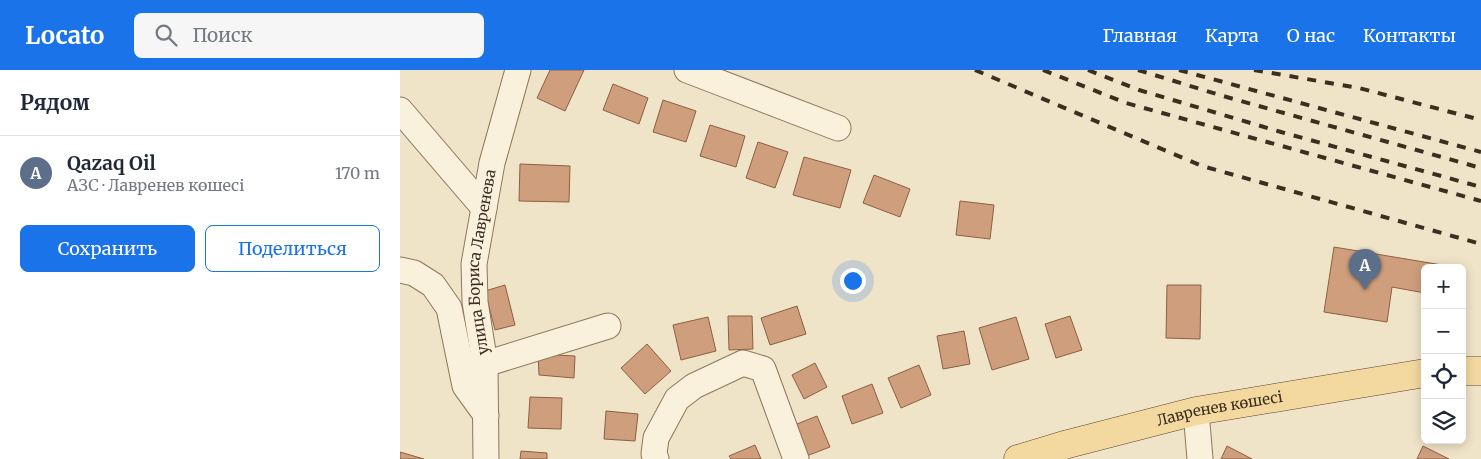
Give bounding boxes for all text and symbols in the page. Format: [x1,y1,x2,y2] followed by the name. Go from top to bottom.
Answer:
[134,13,484,58] search box
[25,20,104,51] text: Locato
[152,21,180,49] icon: search
[192,23,253,47] text: Поиск
[1102,24,1177,47] text: Главная
[1205,24,1259,47] text: Карта
[1287,24,1335,47] text: О нас
[1363,24,1456,47] text: Контакты
[20,89,90,116] text: Рядом
[67,151,156,175] text: Qazaq Oil
[30,163,42,183] text: A
[335,163,380,183] text: 170 m
[464,168,500,356] street label: улица Бориса Лавренева
[67,175,244,195] text: АЗС · Лавренев көшесі
[20,225,195,272] button: Сохранить
[205,225,380,272] button: Поделиться
[1349,249,1381,290] pin: A
[1421,264,1466,444] map controls
[1421,264,1466,309] button: +
[840,268,866,294] your location
[1421,309,1466,354] button: −
[1421,354,1466,399] button: locate
[1154,387,1284,430] street label: Лавренев көшесі
[1421,399,1466,444] button: layers

